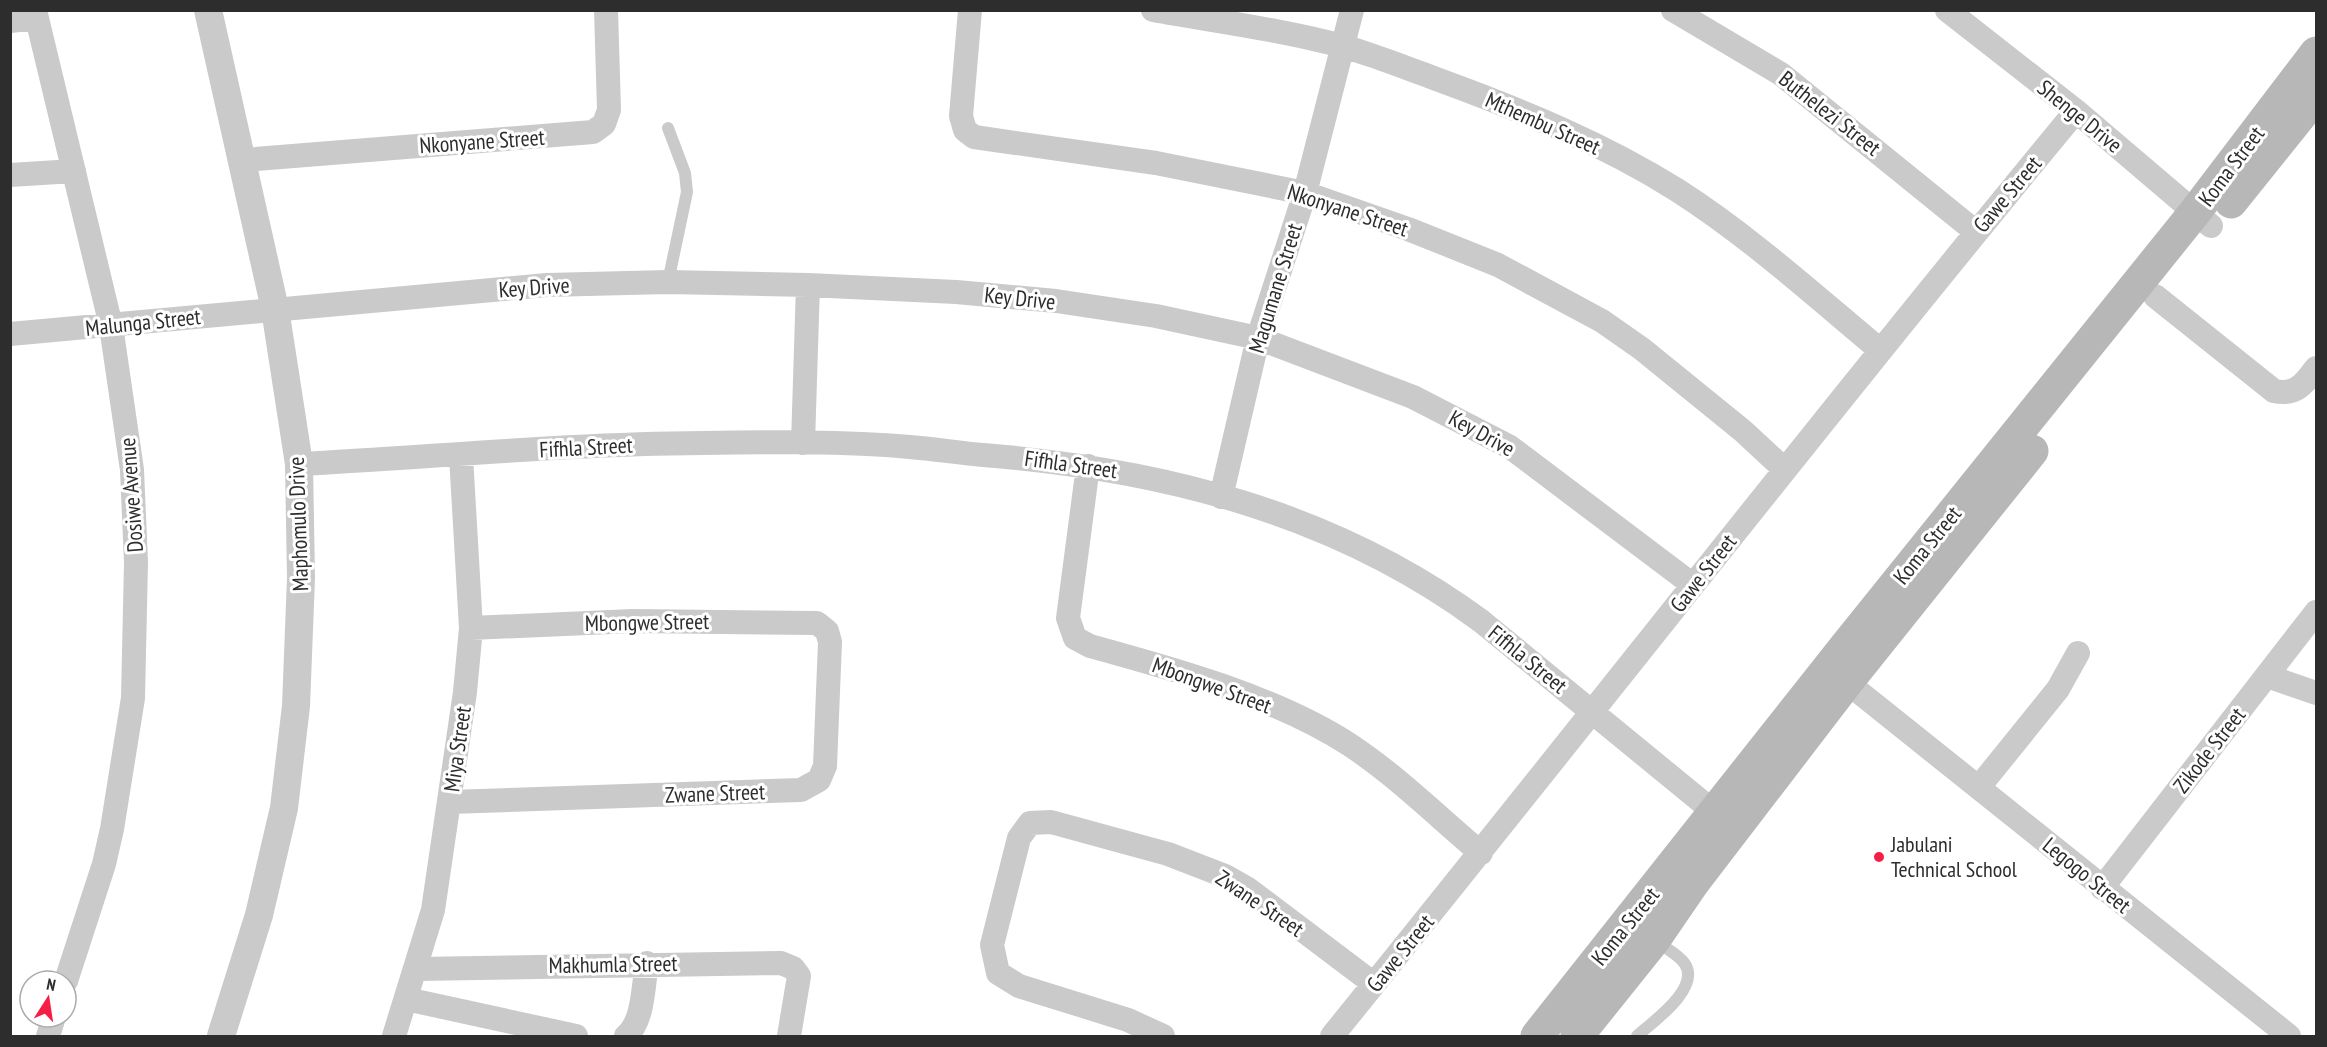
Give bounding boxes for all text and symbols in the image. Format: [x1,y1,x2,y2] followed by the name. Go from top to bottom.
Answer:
[1773,65,1887,161] street label: Buthelezi Street
[2032,73,2128,159] street label: Shenge Drive
[1481,85,1605,161] street label: Mthembu Street
[2192,121,2270,211] street label: Koma Street
[419,123,545,159] street label: Nkonyane Street
[1967,150,2047,238] street label: Gawe Street
[1284,177,1412,243] street label: Nkonyane Street
[1242,220,1308,356] street label: Magumane Street
[498,271,570,303] street label: Key Drive
[983,280,1057,316] street label: Key Drive
[84,302,202,342] street label: Malunga Street
[1444,404,1520,462] street label: Key Drive
[539,431,633,463] street label: Fifhla Street
[113,437,149,553] street label: Dosiwe Avenue
[1023,444,1119,484] street label: Fifhla Street
[282,456,314,592] street label: Maphomulo Drive
[1887,500,1967,590] street label: Koma Street
[1664,528,1742,618] street label: Gawe Street
[585,607,709,637] street label: Mbongwe Street
[1483,619,1573,699] street label: Fifhla Street
[1149,651,1275,719] street label: Mbongwe Street
[2167,702,2251,798] street label: Zikode Street
[437,704,477,794] street label: Miya Street
[665,777,765,809] street label: Zwane Street
[1890,830,2018,883] place label: Jabulani Technical School
[2037,831,2137,919] street label: Legogo Street
[1872,850,1886,864] marker: Jabulani Technical School
[1211,863,1309,943] street label: Zwane Street
[1585,881,1665,971] street label: Koma Street
[1360,909,1440,997] street label: Gawe Street
[548,949,678,979] street label: Makhumla Street
[18,969,78,1029] north arrow
[45,974,57,995] text: N

